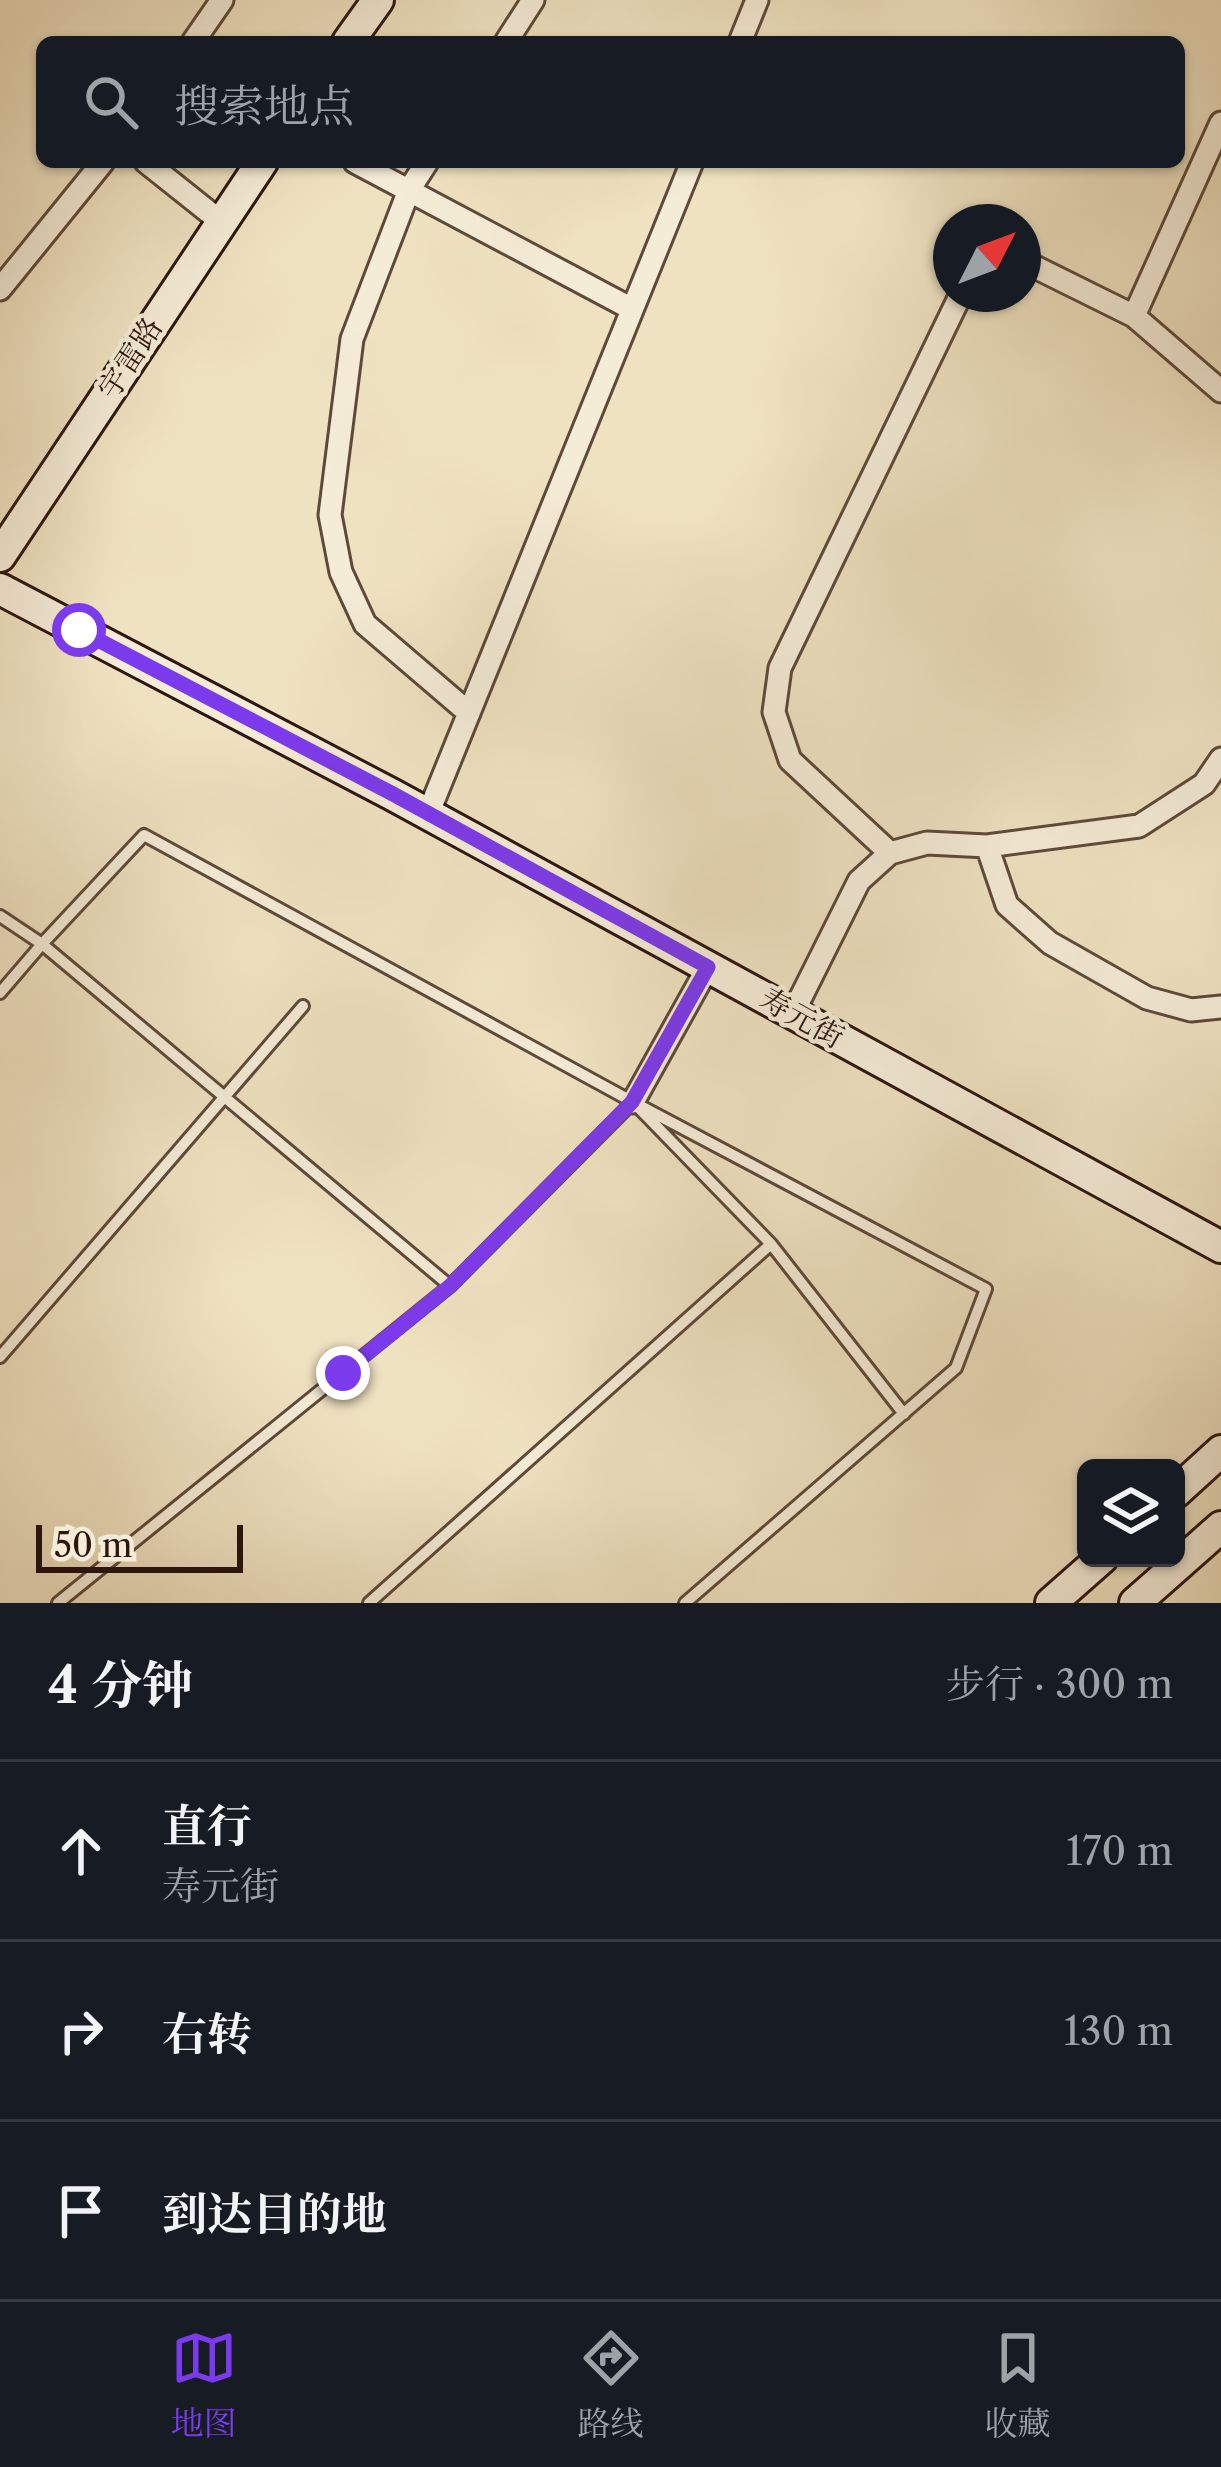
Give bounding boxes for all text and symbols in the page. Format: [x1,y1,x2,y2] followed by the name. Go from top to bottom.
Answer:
[36,36,1185,168] search box
[78,69,144,135] icon: search
[174,78,354,134] text: 搜索地点
[933,204,1041,312] north arrow
[90,310,170,406] street label: 宇雷路
[52,603,106,657] route start
[754,980,850,1056] street label: 寿元街
[316,1346,370,1400] route end
[1077,1459,1185,1567] map controls
[1077,1459,1185,1567] button: layers
[36,1519,243,1572] scale bar
[54,1525,132,1566] text: 50 m
[48,1654,193,1716] text: 4 分钟
[946,1660,1173,1708] text: 步行 · 300 m
[162,1798,252,1854] text: 直行
[48,1818,114,1884] icon: ahead
[1066,1827,1173,1875] text: 170 m
[162,1862,279,1910] text: 寿元街
[48,1998,114,2064] icon: right
[162,2006,252,2062] text: 右转
[1064,2007,1173,2055] text: 130 m
[48,2178,114,2244] icon: arrive
[162,2186,387,2242] text: 到达目的地
[171,2325,237,2444] tab: 地图
[578,2325,644,2444] tab: 路线
[985,2325,1051,2444] tab: 收藏

